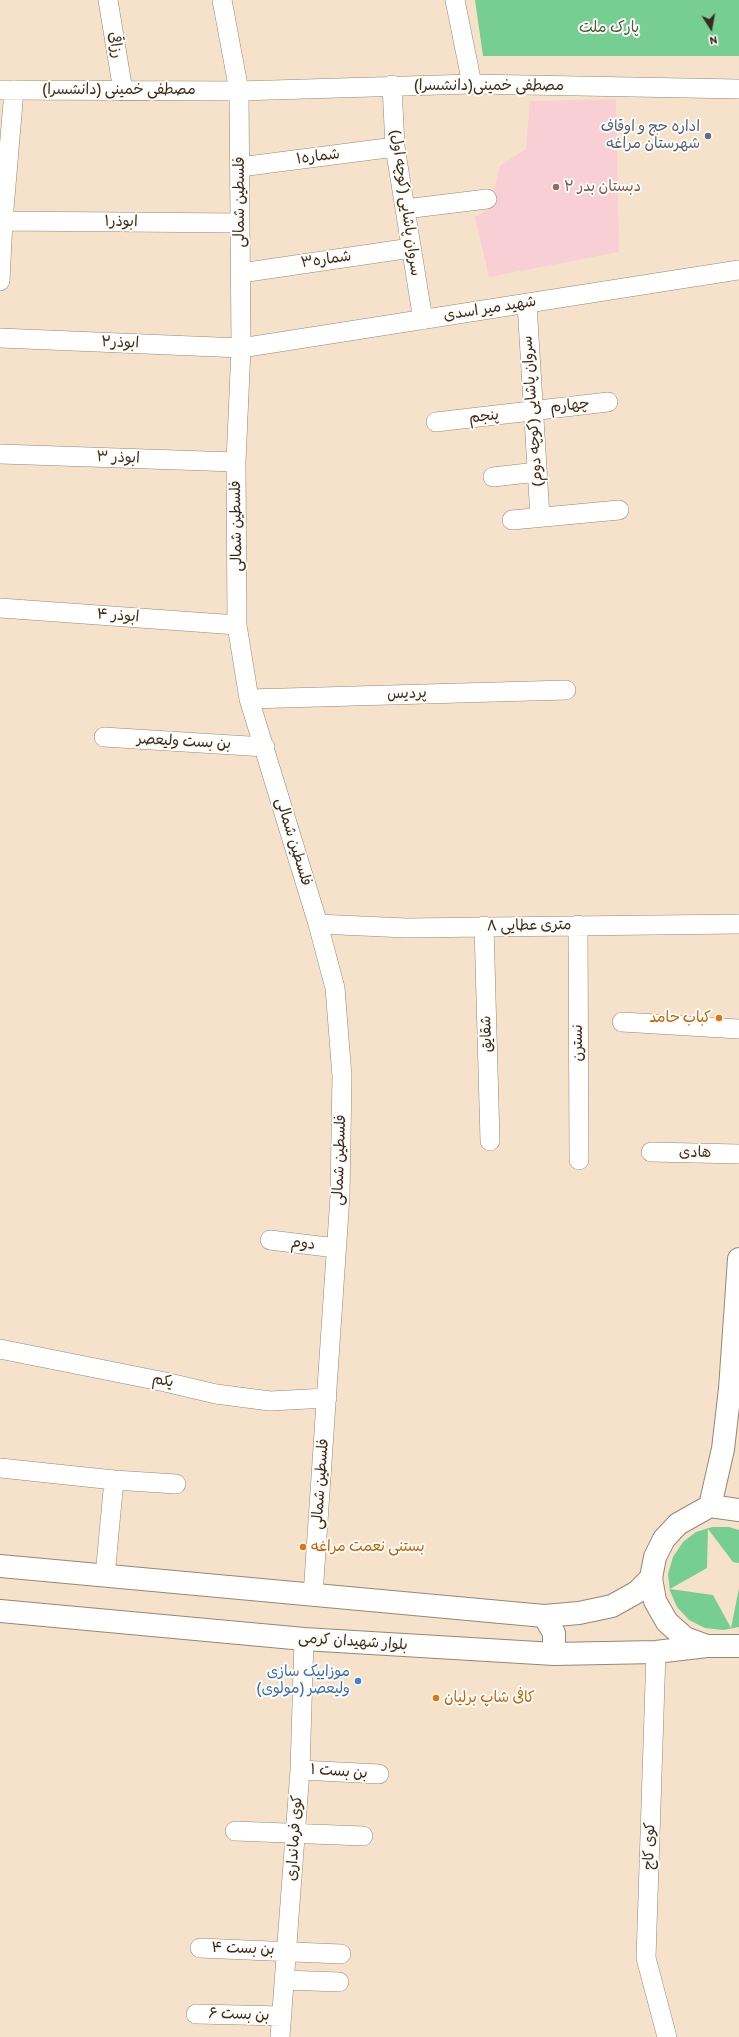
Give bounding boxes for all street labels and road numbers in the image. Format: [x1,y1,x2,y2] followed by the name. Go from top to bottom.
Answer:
[104,30,126,60] street label: رزاقی
[414,77,564,95] street label: (دانشسرا)مصطفی خمینی
[42,81,196,99] street label: مصطفی خمینی (دانشسرا)
[386,129,424,277] street label: سروان پاشایی (کوچه اول)
[295,145,341,169] street label: شماره۱
[231,156,249,248] street label: فلسطین شمالی
[104,213,138,231] street label: ابوذر۱
[300,248,352,272] street label: شماره۳
[442,293,538,325] street label: شهید میر اسدی
[101,333,139,353] street label: ابوذر۲
[519,335,547,487] street label: سروان پاشایی (کوچه دوم)
[549,395,591,417] street label: چهارم
[468,406,500,428] street label: پنجم
[96,448,140,468] street label: ابوذر ۳
[227,480,247,572] street label: فلسطین شمالی
[96,606,140,626] street label: ابوذر ۴
[387,684,427,704] street label: پردیس
[136,731,232,753] street label: بن بست ولیعصر
[271,796,315,888] street label: فلسطین شمالی
[486,916,572,936] street label: ۸ متری عطایی
[477,1015,497,1053] street label: شقایق
[569,1024,587,1062] street label: نسترن
[329,1114,351,1206] street label: فلسطین شمالی
[679,1144,711,1162] street label: هادی
[290,1234,316,1254] street label: دوم
[151,1370,175,1392] street label: یکم
[309,1438,333,1530] street label: فلسطین شمالی
[298,1629,408,1655] street label: بلوار شهیدان کرمی
[310,1761,368,1783] street label: بن بست ۱
[283,1794,307,1882] street label: کوی فرمانداری
[640,1822,660,1870] street label: کوی کاج
[211,1939,275,1959] street label: بن بست ۴
[208,2005,270,2025] street label: بن بست ۶

